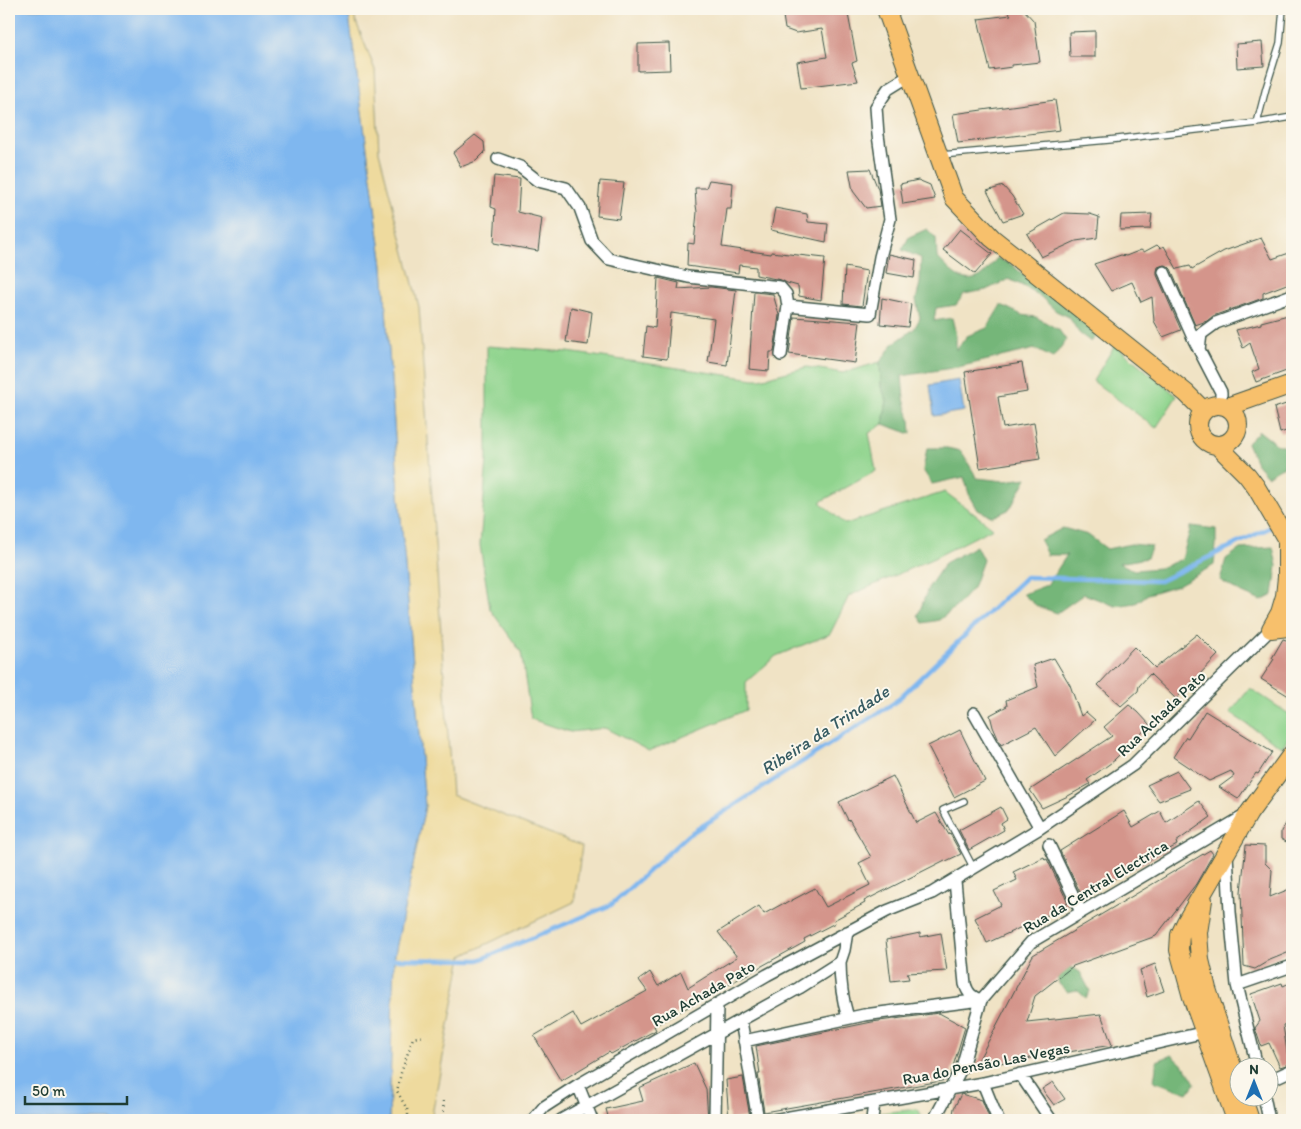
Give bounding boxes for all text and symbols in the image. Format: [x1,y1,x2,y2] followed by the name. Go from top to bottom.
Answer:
[1113,666,1210,760] street label: Rua Achada Pato
[757,680,895,780] water label: Ribeira da Trindade
[1019,835,1171,937] street label: Rua da Central Electrica
[648,956,758,1031] street label: Rua Achada Pato
[901,1038,1071,1089] street label: Rua do Pensão Las Vegas
[1228,1056,1278,1106] north arrow
[1249,1061,1259,1078] text: N
[25,1074,128,1106] scale bar
[32,1082,65,1100] text: 50 m

